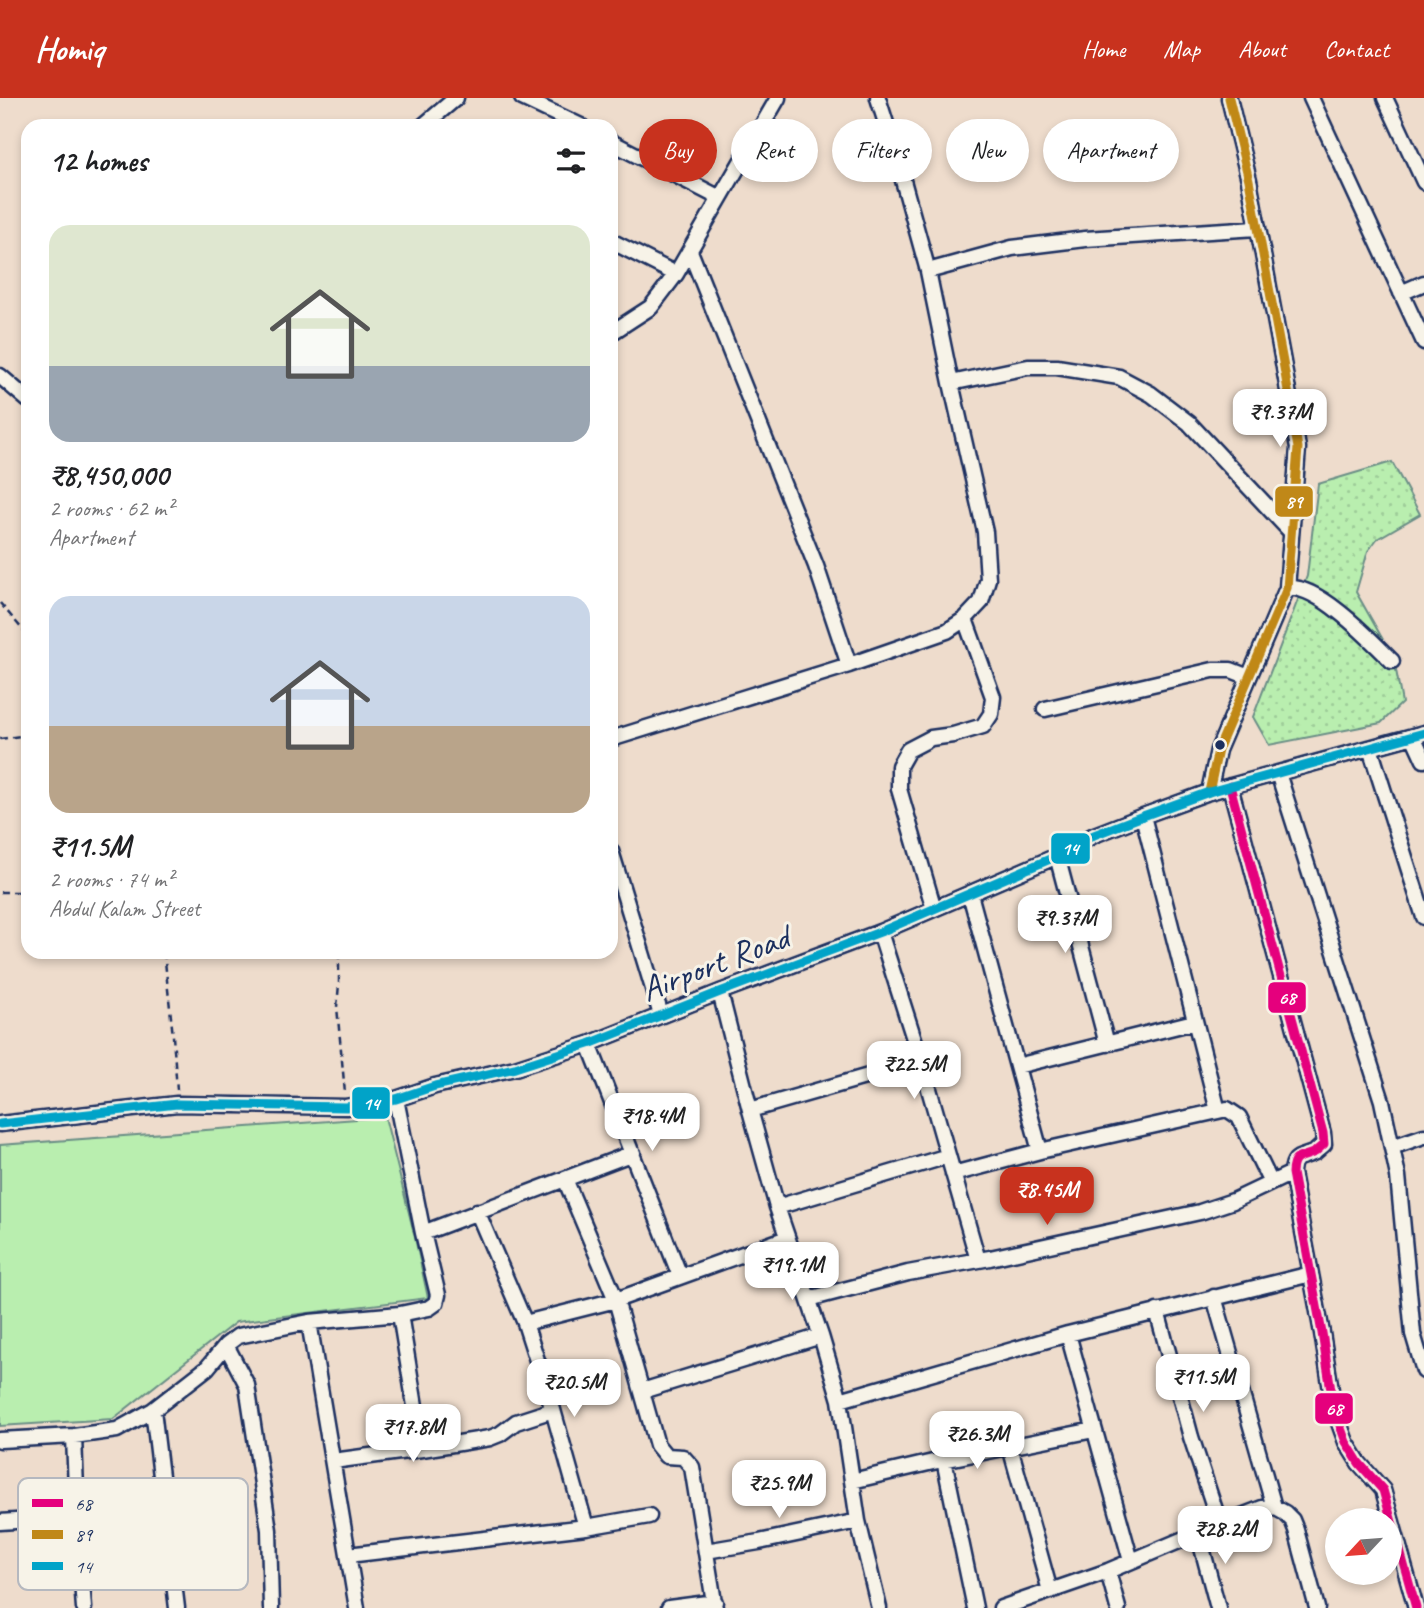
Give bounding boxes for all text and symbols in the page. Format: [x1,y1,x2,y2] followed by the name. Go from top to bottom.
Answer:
[35,28,104,70] text: Homiq
[1082,34,1125,64] text: Home
[1163,34,1200,64] text: Map
[1238,34,1286,64] text: About
[1324,34,1389,64] text: Contact
[639,119,717,182] chip: Buy
[731,119,818,182] chip: Rent
[832,119,932,182] chip: Filters
[946,119,1029,182] chip: New
[1043,119,1179,182] chip: Apartment
[49,142,147,180] text: 12 homes
[552,142,590,180] icon: filters
[257,271,383,397] icon: home
[1223,390,1337,449] pin: ₹9.37M
[1249,397,1311,426] text: ₹9.37M
[49,456,168,494] text: ₹8,450,000
[1274,485,1314,518] line badge: 89
[1286,490,1305,514] text: 89
[49,494,173,523] text: 2 rooms · 62 m²
[49,523,134,552] text: Apartment
[257,642,383,768] icon: home
[1213,738,1227,752] unlabelled marker
[49,827,130,865] text: ₹11.5M
[1050,832,1091,865] line badge: 14
[1061,837,1081,861] text: 14
[49,865,173,894] text: 2 rooms · 74 m²
[49,894,200,923] text: Abdul Kalam Street
[1008,896,1122,955] pin: ₹9.37M
[1034,903,1096,932] text: ₹9.37M
[635,912,800,1012] street label: Airport Road
[1267,981,1307,1014] line badge: 68
[1278,986,1298,1010] text: 68
[857,1042,971,1101] pin: ₹22.5M
[883,1049,945,1078] text: ₹22.5M
[351,1086,391,1120] line badge: 14
[362,1092,382,1116] text: 14
[595,1094,709,1153] pin: ₹18.4M
[621,1101,683,1130] text: ₹18.4M
[990,1168,1104,1227] pin: ₹8.45M
[1016,1175,1078,1204] text: ₹8.45M
[735,1242,849,1302] pin: ₹19.1M
[761,1250,823,1279] text: ₹19.1M
[1146,1354,1260,1414] pin: ₹11.5M
[517,1360,631,1419] pin: ₹20.5M
[1172,1362,1234,1391] text: ₹11.5M
[543,1367,605,1396] text: ₹20.5M
[1314,1392,1354,1425] line badge: 68
[1325,1397,1345,1421] text: 68
[356,1404,470,1464] pin: ₹17.8M
[382,1412,444,1441] text: ₹17.8M
[920,1412,1034,1471] pin: ₹26.3M
[945,1419,1009,1448] text: ₹26.3M
[722,1460,836,1520] pin: ₹25.9M
[748,1468,810,1497] text: ₹25.9M
[18,1478,248,1590] legend
[75,1492,95,1516] text: 68
[1168,1506,1282,1566] pin: ₹28.2M
[1325,1508,1402,1586] north arrow
[1325,1508,1402,1585] map controls
[1194,1514,1256,1543] text: ₹28.2M
[75,1523,94,1547] text: 89
[75,1555,95,1579] text: 14

